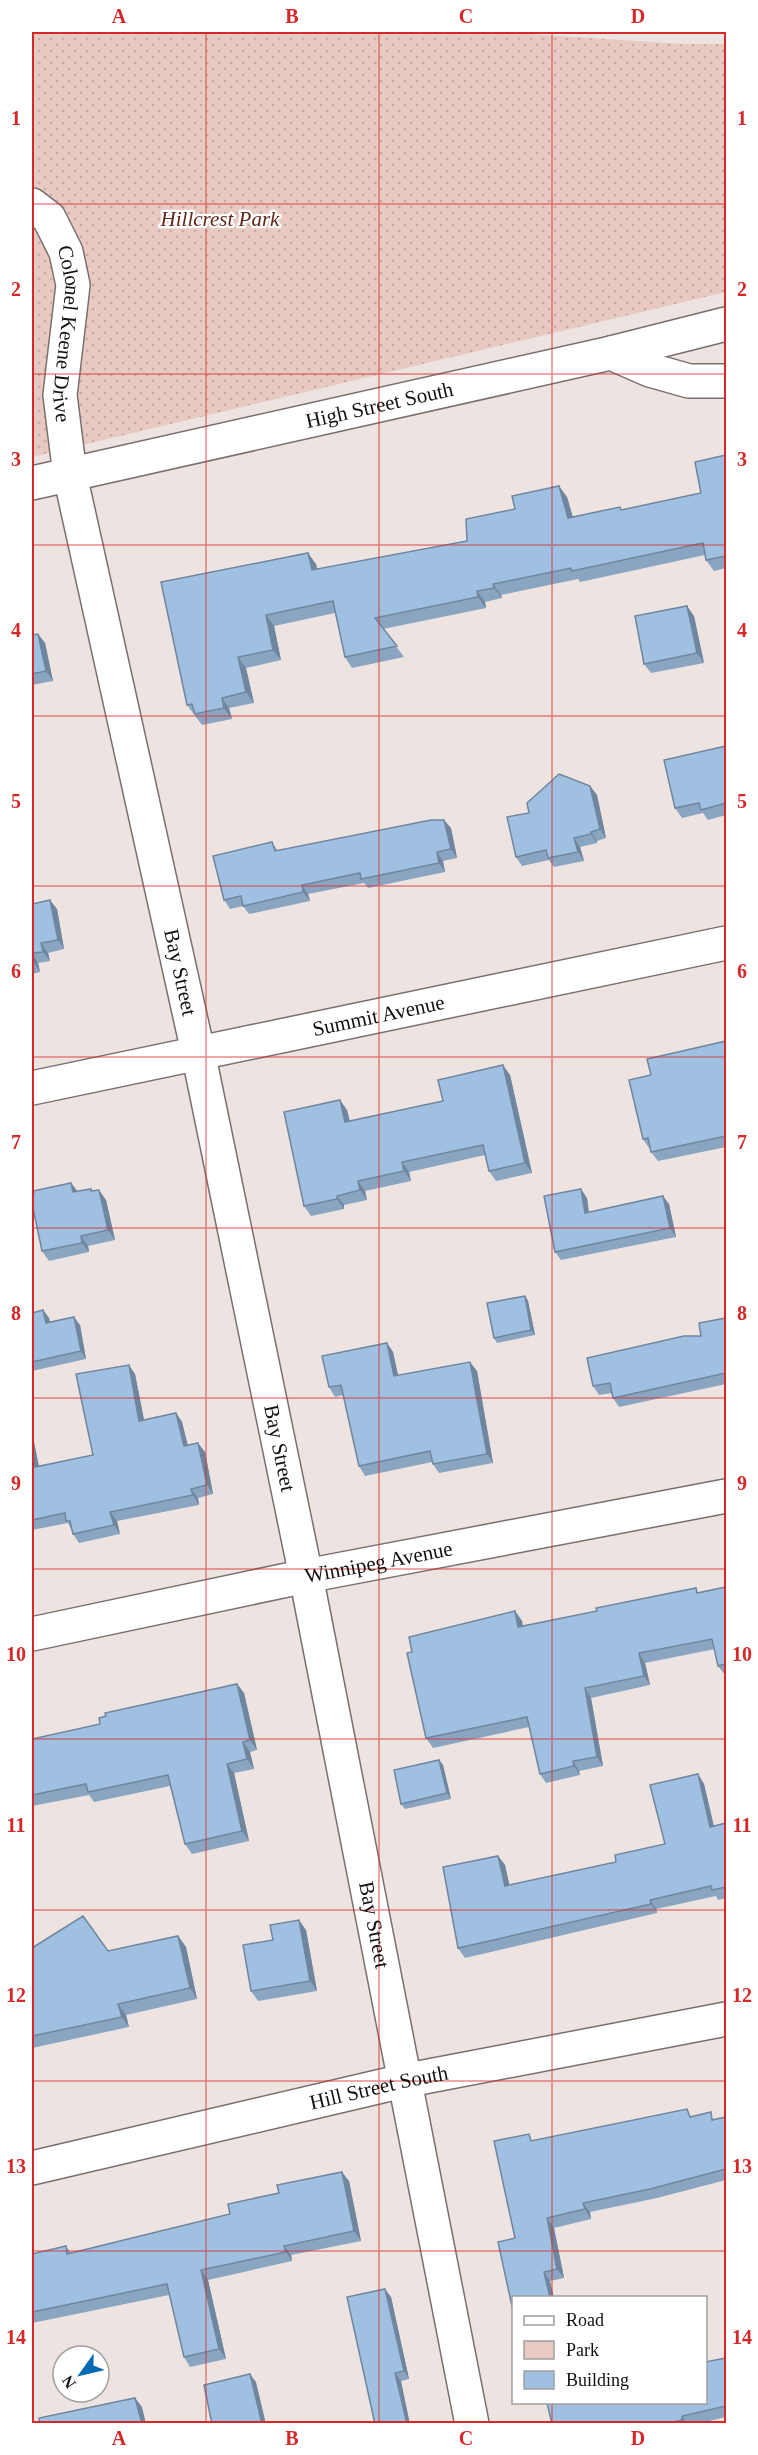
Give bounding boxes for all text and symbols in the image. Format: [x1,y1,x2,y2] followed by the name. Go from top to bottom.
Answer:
[112,5,127,27] text: A
[285,5,299,27] text: B
[459,5,473,27] text: C
[631,5,645,27] text: D
[11,107,21,129] text: 1
[737,107,747,129] text: 1
[160,207,280,231] park label: Hillcrest Park
[48,243,85,424] street label: Colonel Keene Drive
[11,278,21,300] text: 2
[737,278,747,300] text: 2
[303,377,456,433] street label: High Street South
[11,448,21,470] text: 3
[737,448,747,470] text: 3
[11,619,21,641] text: 4
[737,619,747,641] text: 4
[11,790,21,812] text: 5
[737,790,747,812] text: 5
[159,927,202,1018] street label: Bay Street
[11,960,21,982] text: 6
[737,960,747,982] text: 6
[310,990,447,1041] street label: Summit Avenue
[11,1131,21,1153] text: 7
[737,1131,747,1153] text: 7
[11,1302,21,1324] text: 8
[737,1302,747,1324] text: 8
[259,1403,300,1494] street label: Bay Street
[11,1472,21,1494] text: 9
[737,1472,747,1494] text: 9
[303,1536,454,1588] street label: Winnipeg Avenue
[6,1643,26,1665] text: 10
[732,1643,752,1665] text: 10
[7,1814,25,1836] text: 11
[733,1814,751,1836] text: 11
[354,1879,395,1971] street label: Bay Street
[6,1984,26,2006] text: 12
[732,1984,752,2006] text: 12
[307,2061,451,2115] street label: Hill Street South
[6,2155,26,2177] text: 13
[732,2155,752,2177] text: 13
[512,2296,707,2404] legend
[566,2310,604,2330] text: Road
[6,2326,26,2348] text: 14
[732,2326,752,2348] text: 14
[566,2340,599,2360] text: Park
[51,2344,111,2404] north arrow
[566,2370,629,2390] text: Building
[58,2372,79,2392] text: N
[112,2427,127,2449] text: A
[285,2427,299,2449] text: B
[459,2427,473,2449] text: C
[631,2427,645,2449] text: D

